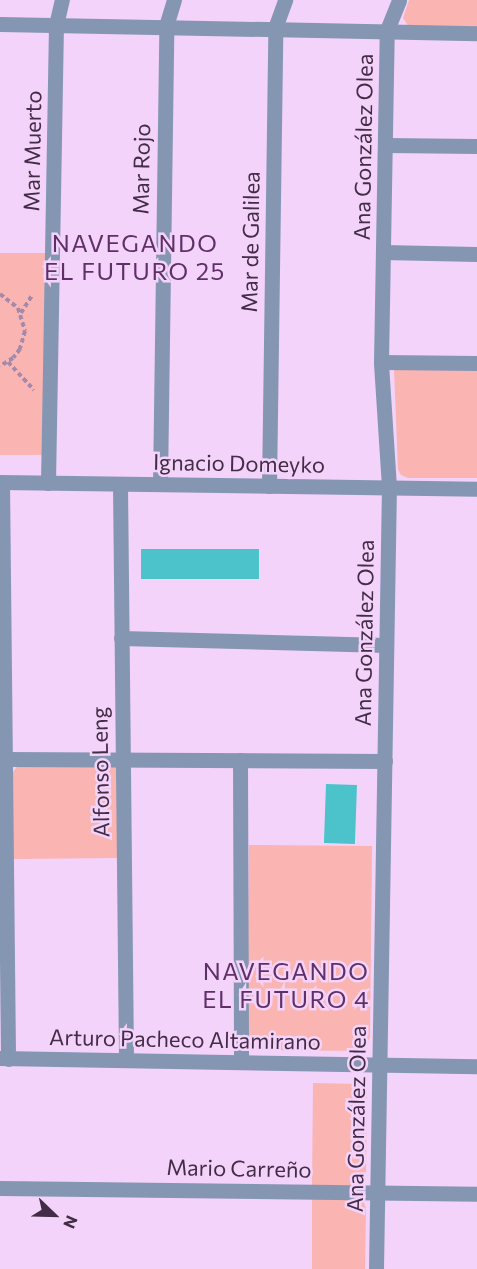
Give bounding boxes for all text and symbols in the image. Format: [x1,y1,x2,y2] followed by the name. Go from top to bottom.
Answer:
[348,53,378,241] street label: Ana González Olea
[18,90,46,212] street label: Mar Muerto
[127,123,155,215] street label: Mar Rojo
[236,171,264,313] street label: Mar de Galilea
[44,229,226,285] district label: NAVEGANDO EL FUTURO 25
[153,448,325,478] street label: Ignacio Domeyko
[349,539,379,727] street label: Ana González Olea
[86,706,114,838] street label: Alfonso Leng
[202,957,370,1013] district label: NAVEGANDO EL FUTURO 4
[49,1023,321,1055] street label: Arturo Pacheco Altamirano
[341,1025,371,1213] street label: Ana González Olea
[166,1154,312,1182] street label: Mario Carreño
[24,1185,84,1245] north arrow
[60,1213,82,1231] text: N

